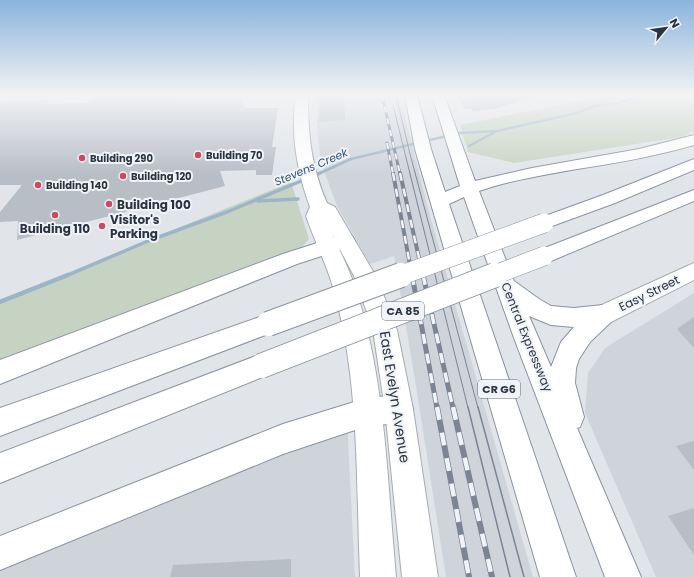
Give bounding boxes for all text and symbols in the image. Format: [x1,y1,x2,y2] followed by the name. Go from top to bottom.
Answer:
[646,8,686,48] north arrow
[666,16,684,31] text: N
[272,144,351,190] water label: Stevens Creek
[206,148,263,163] place label: Building 70
[193,150,203,160] marker: Building 70
[90,151,153,166] place label: Building 290
[77,153,87,163] marker: Building 290
[131,169,192,184] place label: Building 120
[118,171,128,181] marker: Building 120
[46,178,108,193] place label: Building 140
[33,180,43,190] marker: Building 140
[117,196,191,213] place label: Building 100
[104,199,114,209] marker: Building 100
[50,210,60,220] marker: Building 110
[110,211,160,242] place label: Visitor's Parking
[20,220,90,237] place label: Building 110
[97,221,107,231] marker: Visitor's Parking
[616,271,682,315] street label: Easy Street
[497,280,557,394] street label: Central Expressway
[382,302,424,320] road number: CA 85
[375,330,415,465] street label: East Evelyn Avenue
[478,380,520,398] road number: CR G6

